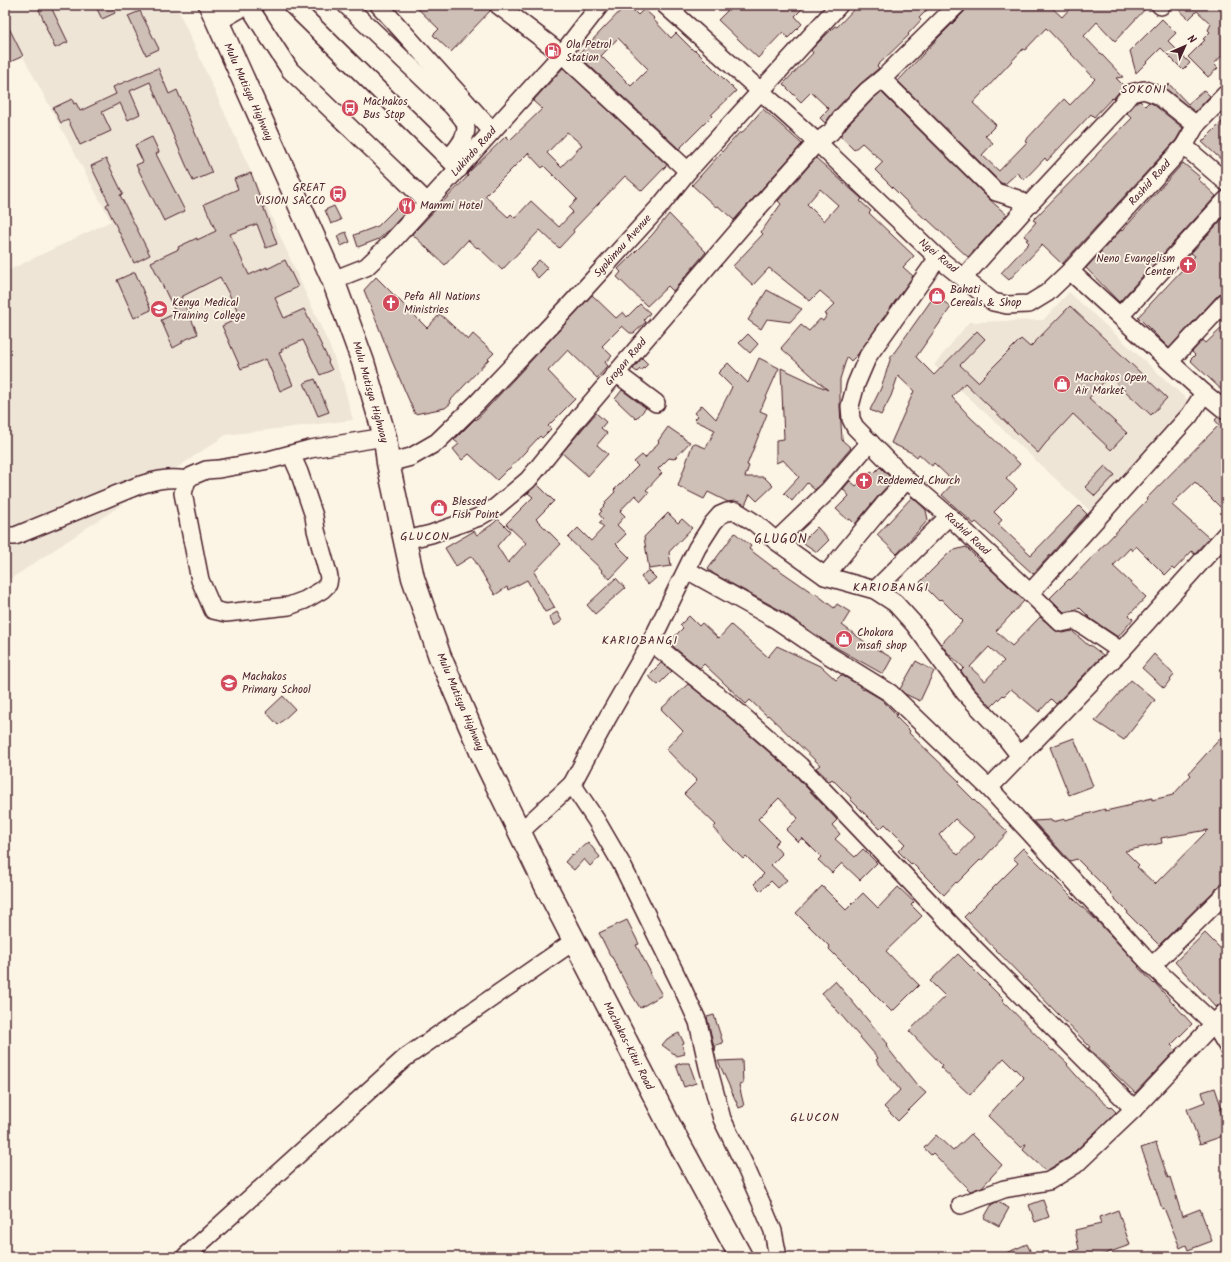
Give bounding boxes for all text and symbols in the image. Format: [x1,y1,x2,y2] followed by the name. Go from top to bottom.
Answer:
[1165,26,1205,66] north arrow
[1183,31,1200,48] text: N
[566,36,612,67] place label: Ola Petrol Station
[218,40,278,145] street label: Mulu Mutisya Highway
[543,41,563,61] fuel station icon: Ola Petrol Station
[1121,80,1167,99] district label: SOKONI
[363,93,408,124] place label: Machakos Bus Stop
[340,98,360,118] bus stop icon: Machakos Bus Stop
[447,123,502,181] street label: Lukindo Road
[1124,156,1176,210] street label: Rashid Road
[255,179,326,210] place label: GREAT VISION SACCO
[328,184,348,204] bus stop icon: GREAT VISION SACCO
[397,196,417,216] restaurant icon: Mammi Hotel
[420,197,483,215] place label: Mammi Hotel
[590,210,656,282] street label: Syokimau Avenue
[914,234,962,278] street label: Ngei Road
[1096,250,1176,281] place label: Neno Evangelism Center
[1178,255,1198,275] church icon: Neno Evangelism Center
[950,281,1022,312] place label: Bahati Cereals & Shop
[927,286,947,306] shop icon: Bahati Cereals & Shop
[404,288,480,319] place label: Pefa All Nations Ministries
[381,293,401,313] church icon: Pefa All Nations Ministries
[172,294,245,325] place label: Kenya Medical Training College
[149,299,169,319] school or university icon: Kenya Medical Training College
[600,334,652,390] street label: Grogan Road
[347,339,393,446] street label: Mulu Mutisya Highway
[1075,369,1147,400] place label: Machakos Open Air Market
[1052,374,1072,394] shop icon: Machakos Open Air Market
[854,471,874,491] church icon: Reddemed Church
[877,472,960,490] place label: Reddemed Church
[452,493,500,524] place label: Blessed Fish Point
[429,498,449,518] shop icon: Blessed Fish Point
[940,508,994,560] street label: Rashid Road
[400,527,450,546] district label: GLUCON
[754,529,808,550] district label: GLUGON
[853,578,929,597] district label: KARIOBANGI
[857,624,907,655] place label: Chokora msafi shop
[834,629,854,649] shop icon: Chokora msafi shop
[602,631,678,650] district label: KARIOBANGI
[431,650,489,755] street label: Mulu Mutisya Highway
[242,668,311,699] place label: Machakos Primary School
[219,673,239,693] school or university icon: Machakos Primary School
[598,999,658,1094] street label: Machakos-Kitui Road
[790,1108,840,1127] district label: GLUCON

